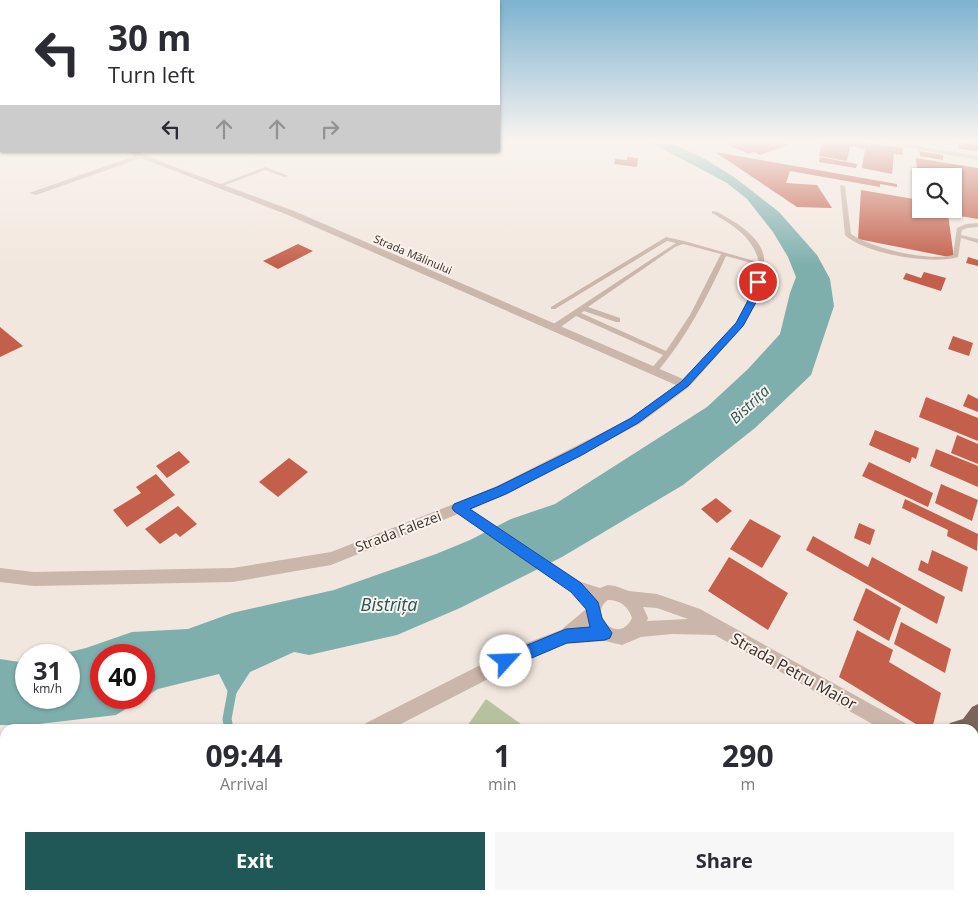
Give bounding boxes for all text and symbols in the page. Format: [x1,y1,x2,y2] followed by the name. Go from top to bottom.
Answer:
[108,14,191,61] text: 30 m
[25,20,90,85] icon: left
[108,59,195,89] text: Turn left
[157,115,185,143] icon: left
[210,115,238,143] icon: ahead
[263,115,291,143] icon: ahead
[316,115,344,143] icon: right
[912,168,962,218] map controls
[912,168,962,218] button: search
[372,231,454,277] street label: Strada Mălinului
[737,261,779,303] pin
[744,268,772,296] icon: arrive
[725,380,774,427] water label: Bistrița
[352,506,444,556] street label: Strada Falezei
[361,592,417,616] water label: Bistrița
[727,627,861,715] street label: Strada Petru Maior
[479,634,531,686] position arrow
[90,644,155,709] speed limit sign: 40
[33,653,62,687] text: 31
[33,680,62,697] text: km/h
[205,735,283,776] text: 09:44
[494,735,511,776] text: 1
[722,735,774,776] text: 290
[220,773,268,795] text: Arrival
[488,773,517,795] text: min
[740,773,755,795] text: m
[25,832,485,890] button: Exit
[495,832,954,890] button: Share

